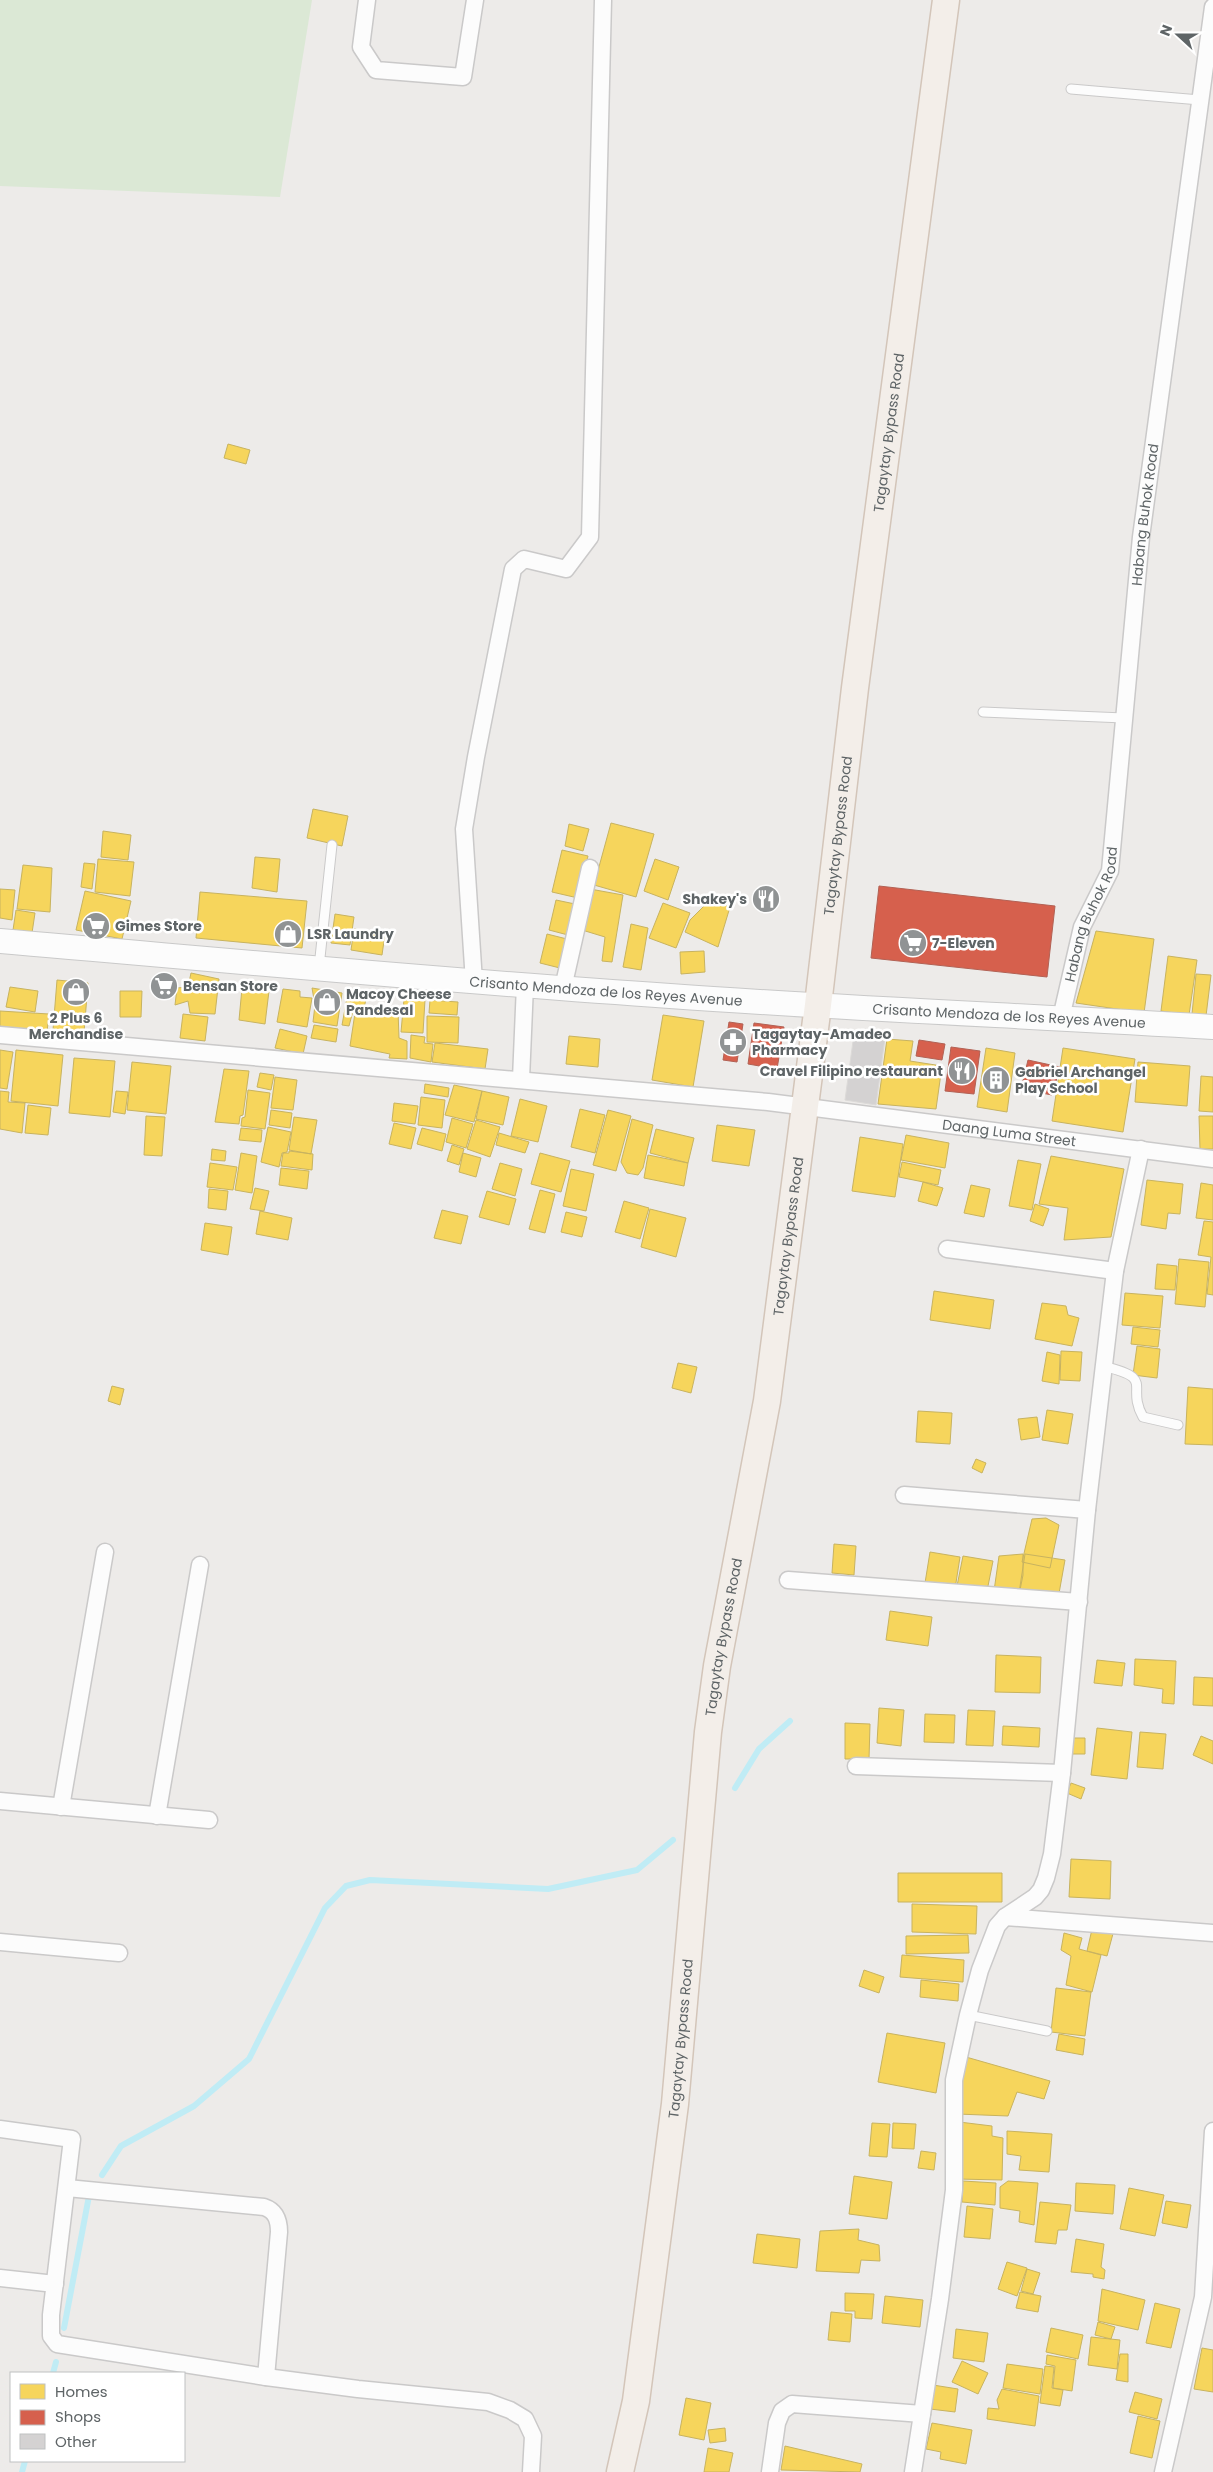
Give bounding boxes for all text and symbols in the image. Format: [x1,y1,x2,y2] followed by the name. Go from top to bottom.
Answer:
[1153,10,1203,60] north arrow
[1155,22,1177,39] text: N
[868,352,909,513] street label: Tagaytay Bypass Road
[1127,442,1164,587] street label: Habang Buhok Road
[819,755,857,916] street label: Tagaytay Bypass Road
[1060,846,1122,984] street label: Habang Buhok Road
[751,884,781,914] restaurant icon: Shakey's
[682,889,747,909] place label: Shakey's
[81,911,111,941] supermarket icon: Gimes Store
[115,916,202,936] place label: Gimes Store
[273,919,303,949] shop icon: LSR Laundry
[307,924,394,944] place label: LSR Laundry
[898,928,928,958] supermarket icon: 7-Eleven
[932,933,995,953] place label: 7-Eleven
[149,971,179,1001] supermarket icon: Bensan Store
[469,971,743,1011] street label: Crisanto Mendoza de los Reyes Avenue
[183,976,278,996] place label: Bensan Store
[61,977,91,1007] shop icon: 2 Plus 6 Merchandise
[346,984,452,1020] place label: Macoy Cheese Pandesal
[312,987,342,1017] shop icon: Macoy Cheese Pandesal
[872,999,1147,1033] street label: Crisanto Mendoza de los Reyes Avenue
[29,1008,124,1044] place label: 2 Plus 6 Merchandise
[752,1024,892,1060] place label: Tagaytay-Amadeo Pharmacy
[718,1027,748,1057] pharmacy icon: Tagaytay-Amadeo Pharmacy
[947,1056,977,1086] restaurant icon: Cravel Filipino restaurant
[760,1061,943,1081] place label: Cravel Filipino restaurant
[1015,1062,1146,1098] place label: Gabriel Archangel Play School
[981,1065,1011,1095] building icon: Gabriel Archangel Play School
[941,1114,1077,1151] street label: Daang Luma Street
[768,1156,808,1317] street label: Tagaytay Bypass Road
[700,1556,747,1717] street label: Tagaytay Bypass Road
[663,1958,698,2120] street label: Tagaytay Bypass Road
[10,2372,185,2462] legend
[55,2381,108,2402] text: Homes
[55,2406,101,2427] text: Shops
[55,2431,97,2452] text: Other

